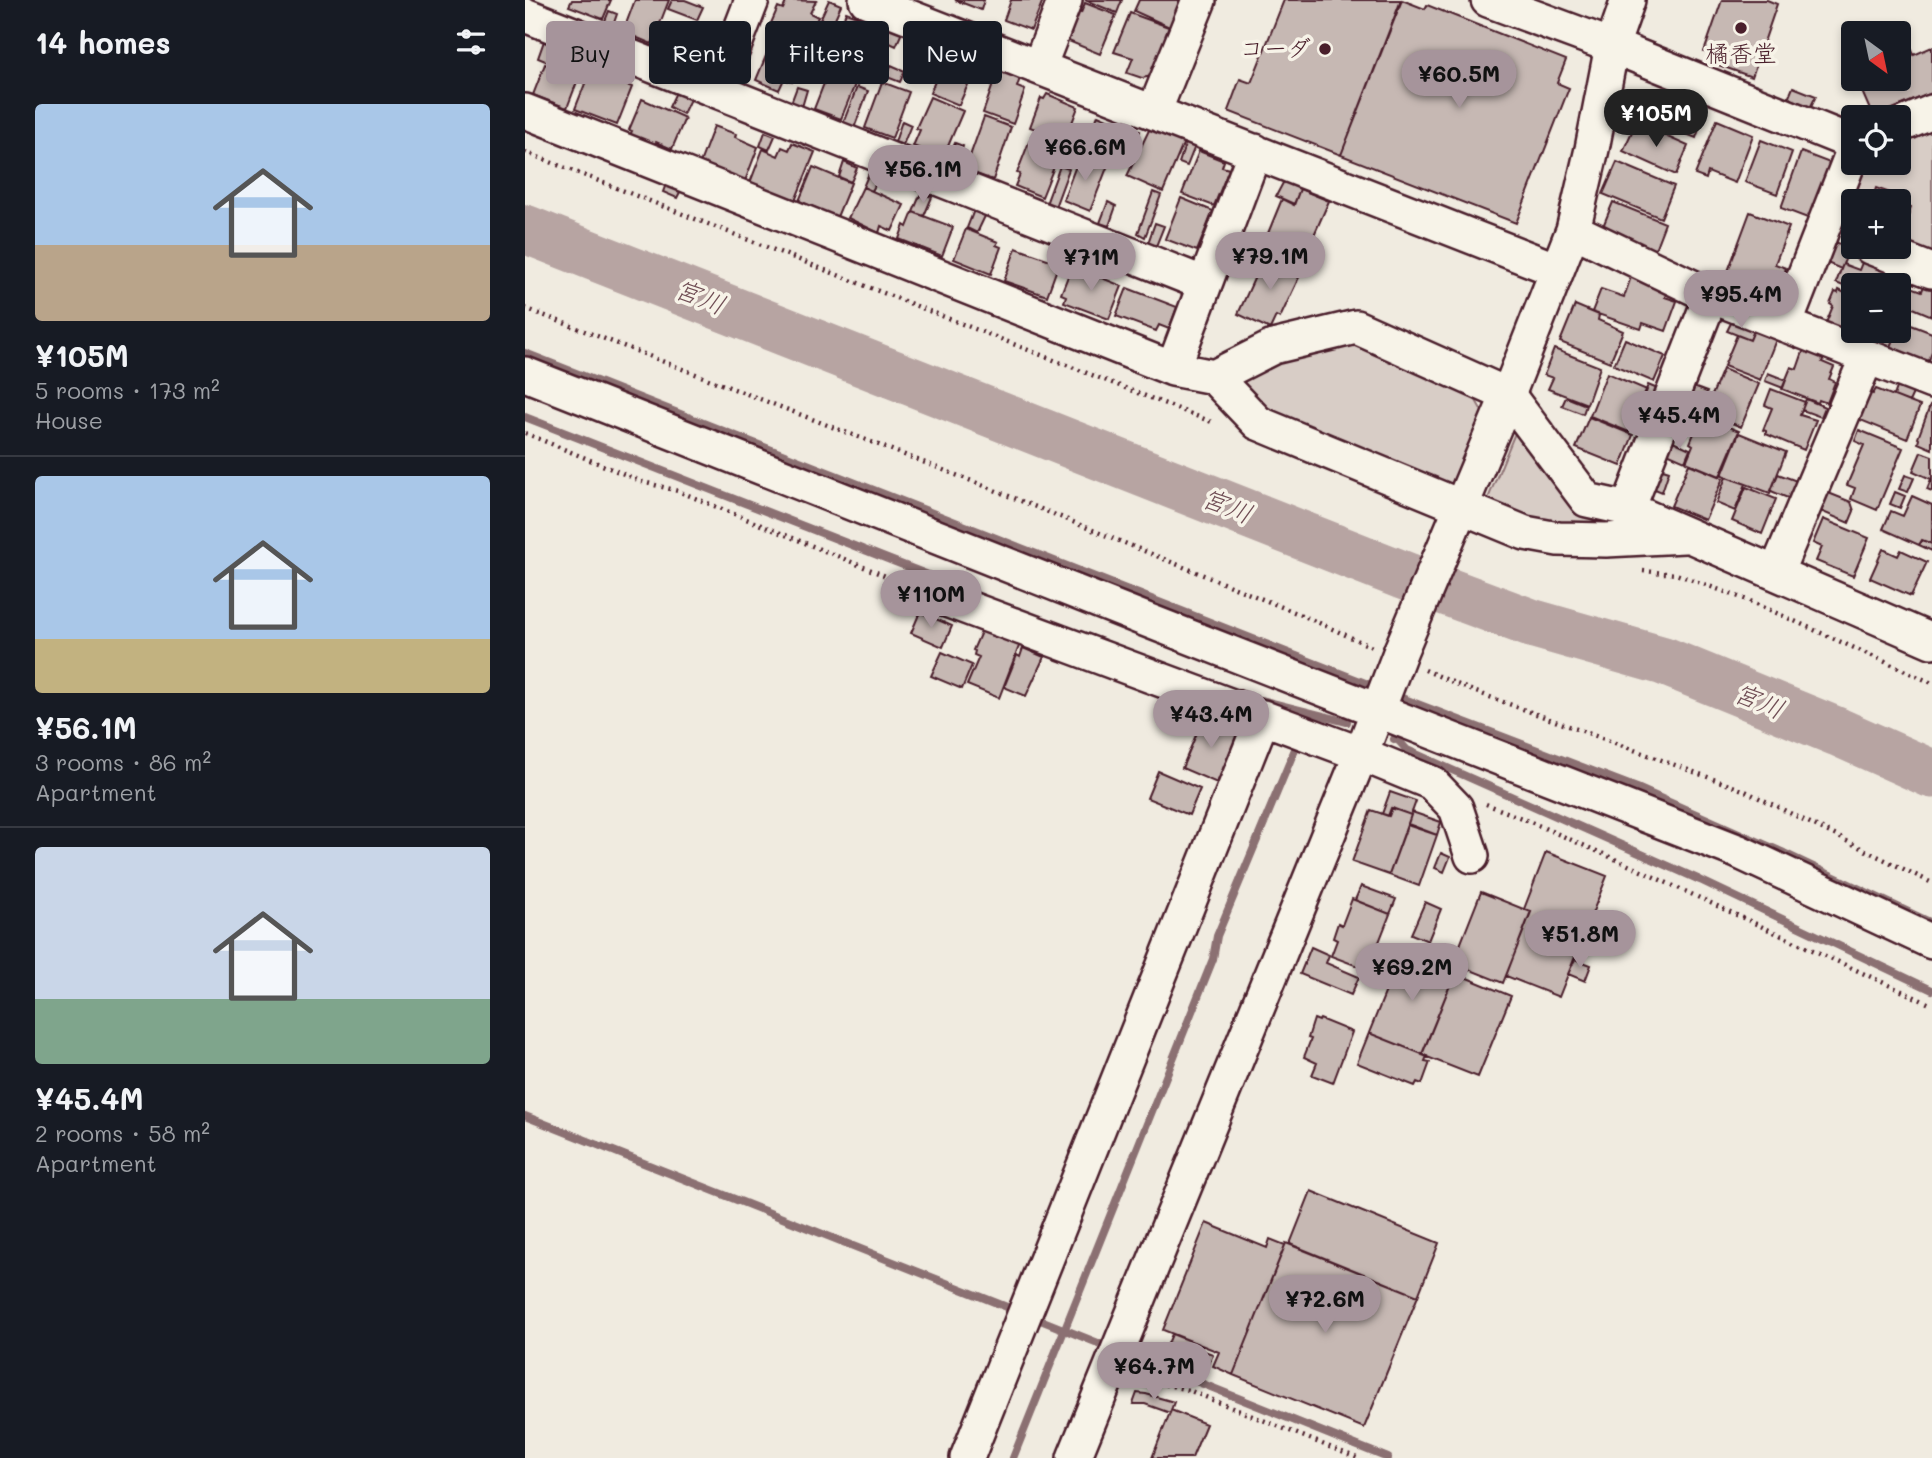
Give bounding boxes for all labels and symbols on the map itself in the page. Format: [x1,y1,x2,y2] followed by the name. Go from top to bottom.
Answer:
[1733,20,1749,36] marker: 橘香堂
[1841,21,1911,91] north arrow
[1239,32,1311,63] place label: コーダ
[1705,37,1777,68] place label: 橘香堂
[1317,41,1333,57] marker: コーダ
[1402,50,1516,110] pin: ¥60.5M
[1607,90,1705,149] pin: ¥105M
[1028,124,1142,183] pin: ¥66.6M
[866,146,980,205] pin: ¥56.1M
[1213,232,1327,292] pin: ¥79.1M
[1050,233,1132,293] pin: ¥71M
[1684,270,1798,330] pin: ¥95.4M
[670,271,731,322] water label: 宮川
[1622,392,1736,451] pin: ¥45.4M
[1197,480,1258,531] water label: 宮川
[882,570,980,630] pin: ¥110M
[1729,674,1790,726] water label: 宮川
[1154,690,1268,750] pin: ¥43.4M
[1523,911,1637,970] pin: ¥51.8M
[1355,944,1469,1003] pin: ¥69.2M
[1268,1276,1382,1335] pin: ¥72.6M
[1097,1342,1211,1402] pin: ¥64.7M

